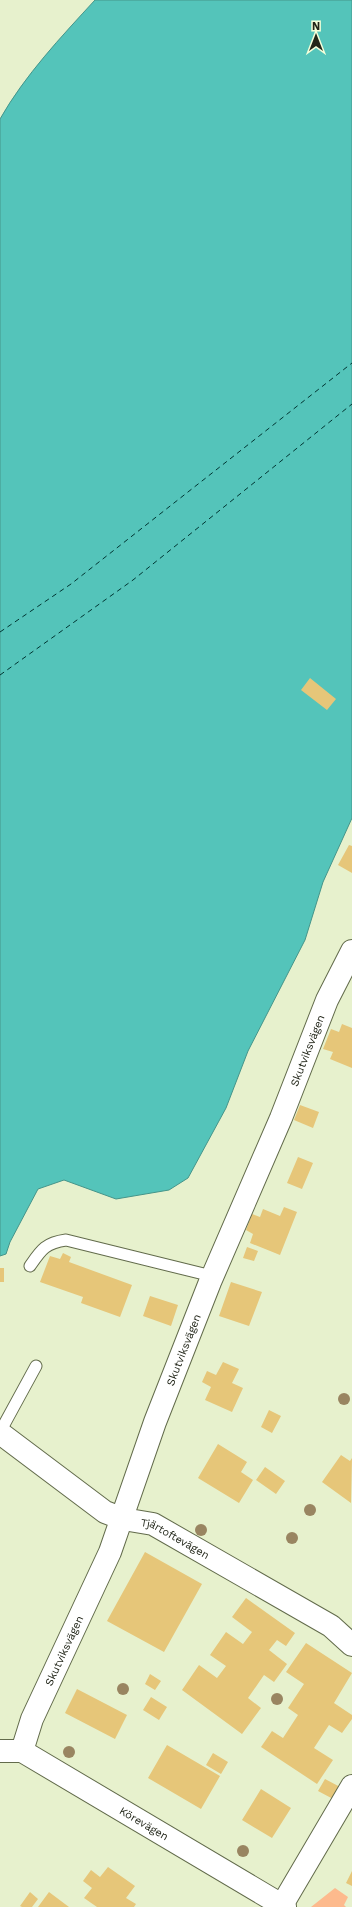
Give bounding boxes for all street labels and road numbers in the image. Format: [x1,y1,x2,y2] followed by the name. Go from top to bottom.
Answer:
[288,1013,328,1088] street label: Skutviksvägen
[164,1312,204,1388] street label: Skutviksvägen
[140,1516,212,1562] street label: Tjärtoftevägen
[42,1614,86,1688] street label: Skutviksvägen
[117,1804,171,1843] street label: Körevägen

